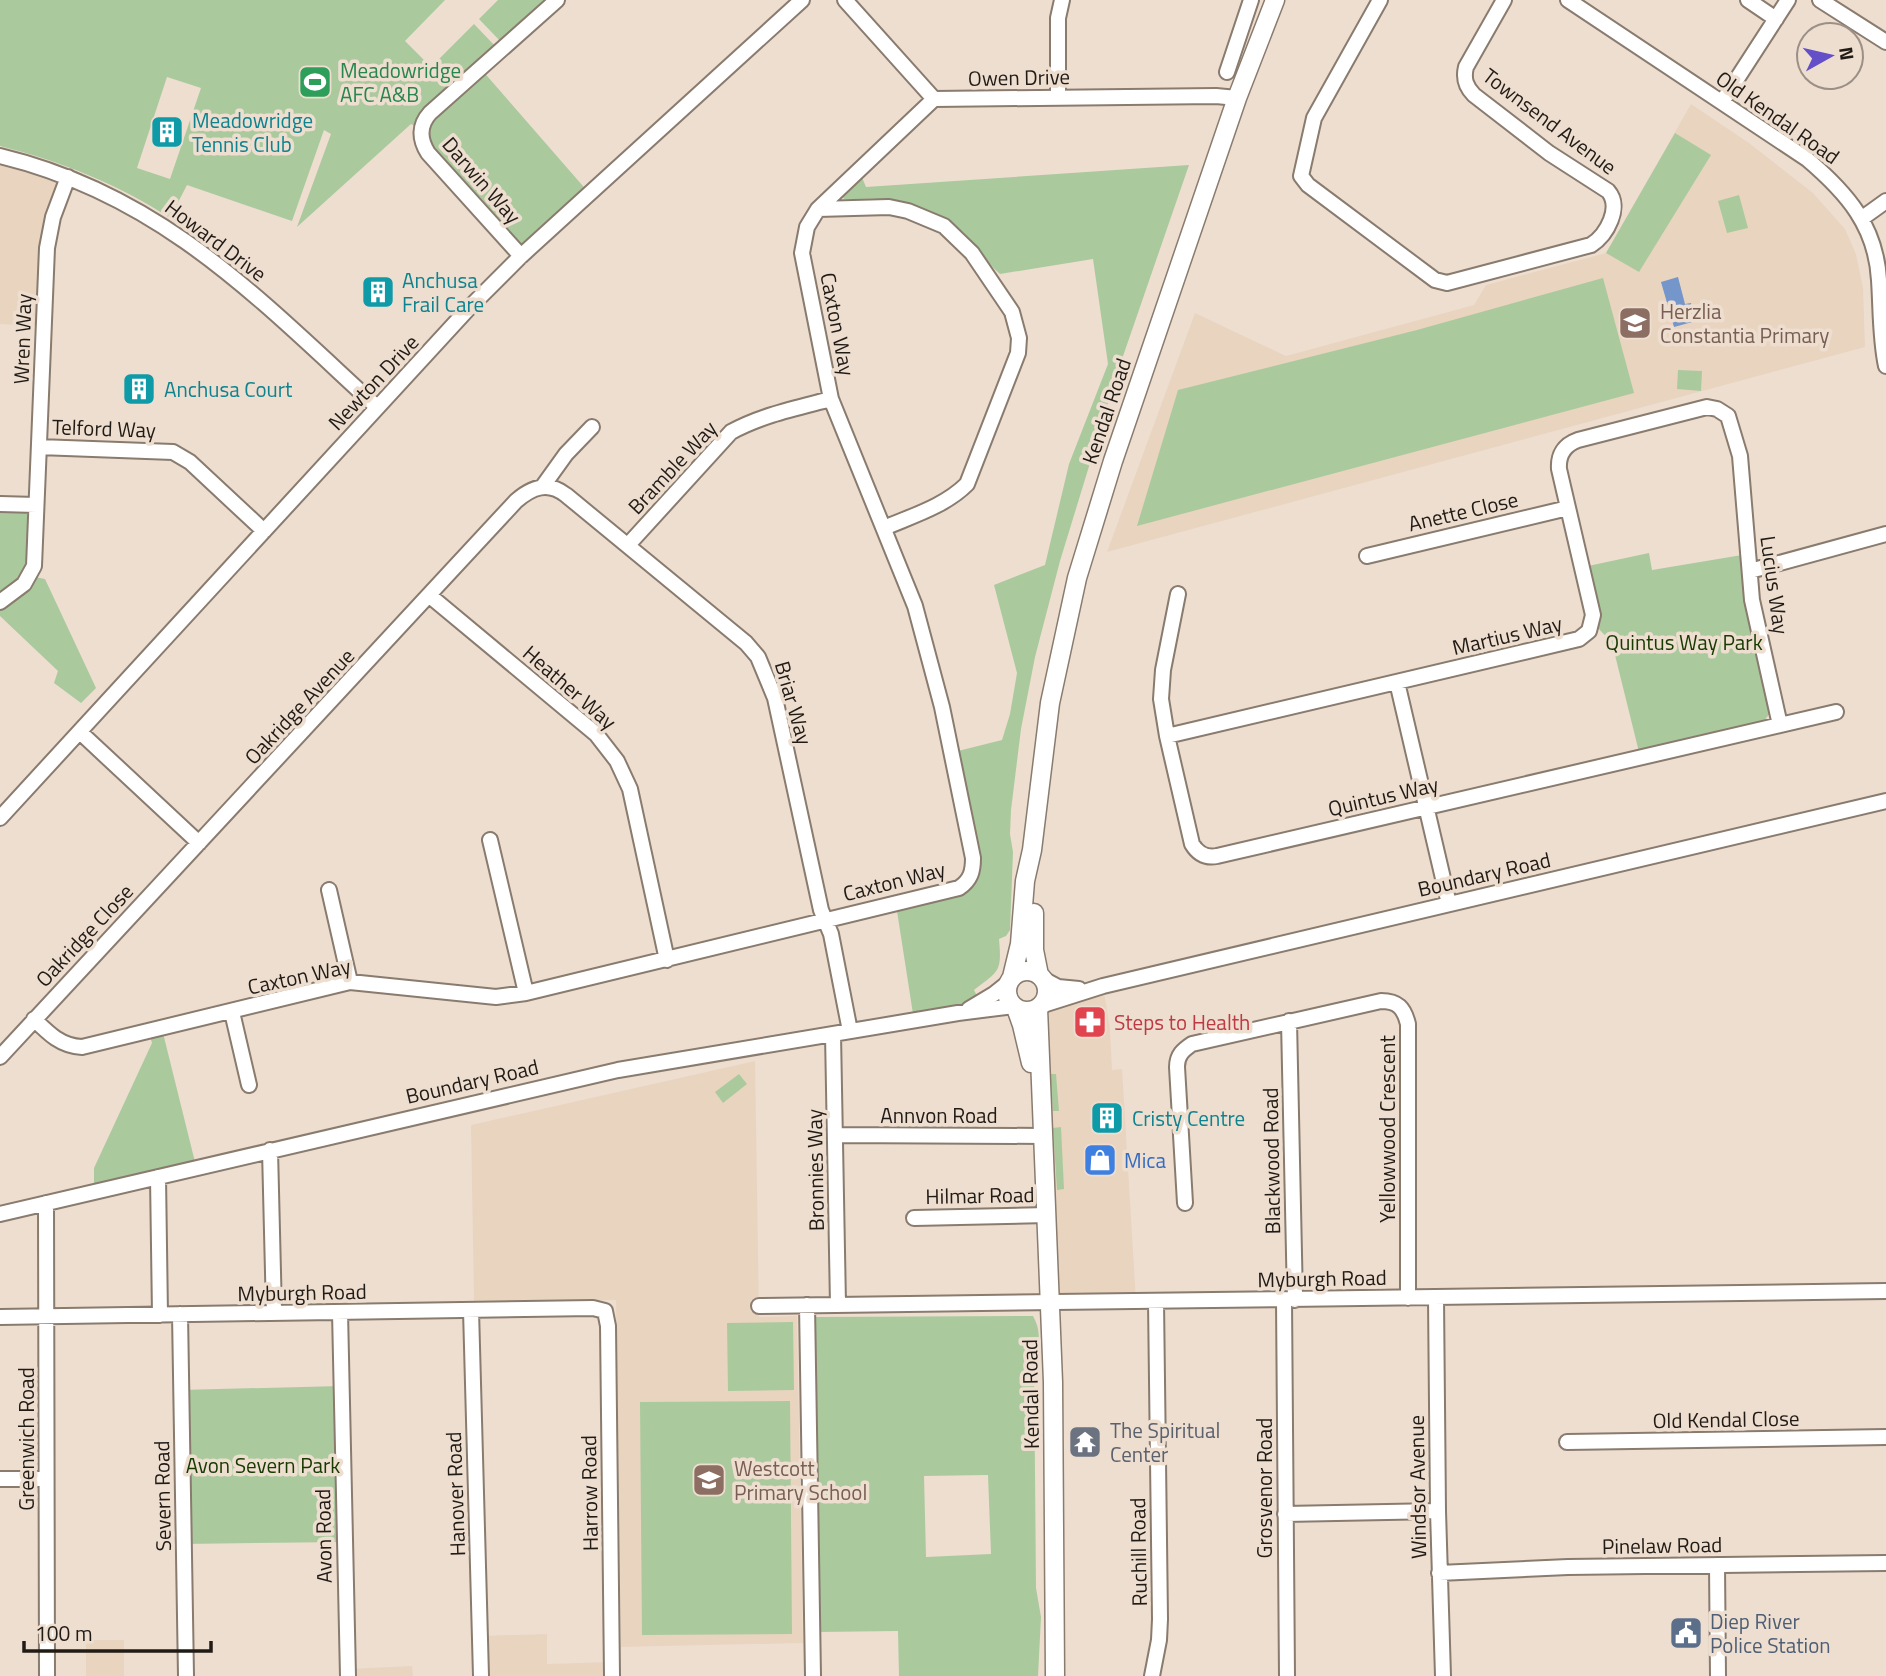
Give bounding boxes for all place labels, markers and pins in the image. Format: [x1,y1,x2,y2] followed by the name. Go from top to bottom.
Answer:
[340,54,461,110] place label: Meadowridge AFC A&B
[296,63,334,101] sports icon: Meadowridge AFC A&B
[192,104,313,160] place label: Meadowridge Tennis Club
[148,113,186,151] building icon: Meadowridge Tennis Club
[402,264,484,320] place label: Anchusa Frail Care
[359,273,397,311] building icon: Anchusa Frail Care
[1660,295,1829,351] place label: Herzlia Constantia Primary
[1616,304,1654,342] school or university icon: Herzlia Constantia Primary
[120,370,158,408] building icon: Anchusa Court
[164,373,293,405] place label: Anchusa Court
[1071,1003,1109,1041] pharmacy icon: Steps to Health
[1114,1006,1250,1038] place label: Steps to Health
[1088,1099,1126,1137] building icon: Cristy Centre
[1132,1102,1245,1134] place label: Cristy Centre
[1081,1141,1119,1179] shop icon: Mica
[1124,1144,1166,1176] place label: Mica
[1110,1414,1220,1470] place label: The Spiritual Center
[1066,1423,1104,1461] temple icon: The Spiritual Center
[734,1452,867,1508] place label: Westcott Primary School
[690,1461,728,1499] school or university icon: Westcott Primary School
[1710,1605,1831,1661] place label: Diep River Police Station
[1667,1614,1705,1652] public building icon: Diep River Police Station

